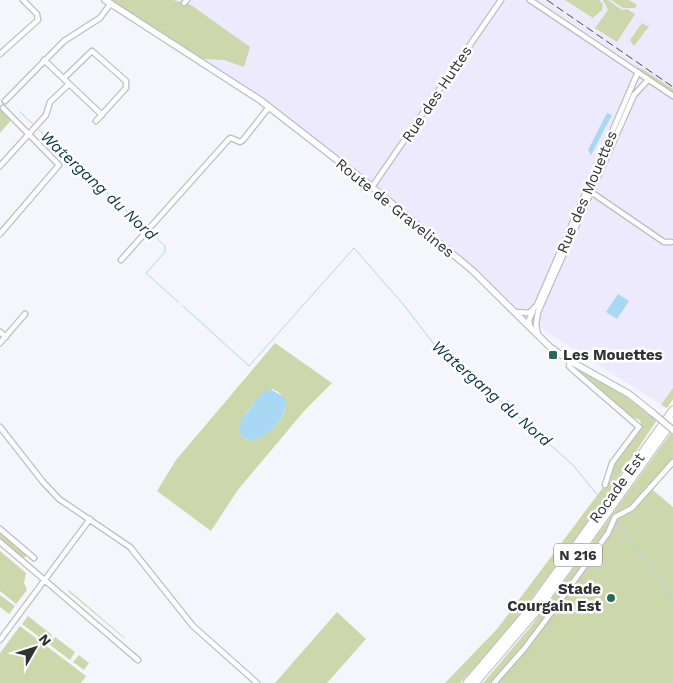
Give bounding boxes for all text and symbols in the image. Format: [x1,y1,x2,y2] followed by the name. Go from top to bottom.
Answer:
[398,42,476,146] street label: Rue des Huttes
[37,127,161,245] water label: Watergang du Nord
[553,128,621,256] street label: Rue des Mouettes
[332,155,458,261] street label: Route de Gravelines
[428,336,556,451] water label: Watergang du Nord
[563,346,663,364] place label: Les Mouettes
[547,349,559,361] marker: Les Mouettes
[585,449,649,527] street label: Rocade Est
[554,544,602,566] road number: N 216
[507,580,601,615] place label: Stade Courgain Est
[605,592,617,604] marker: Stade Courgain Est
[10,623,60,673] north arrow
[36,631,55,649] text: N

